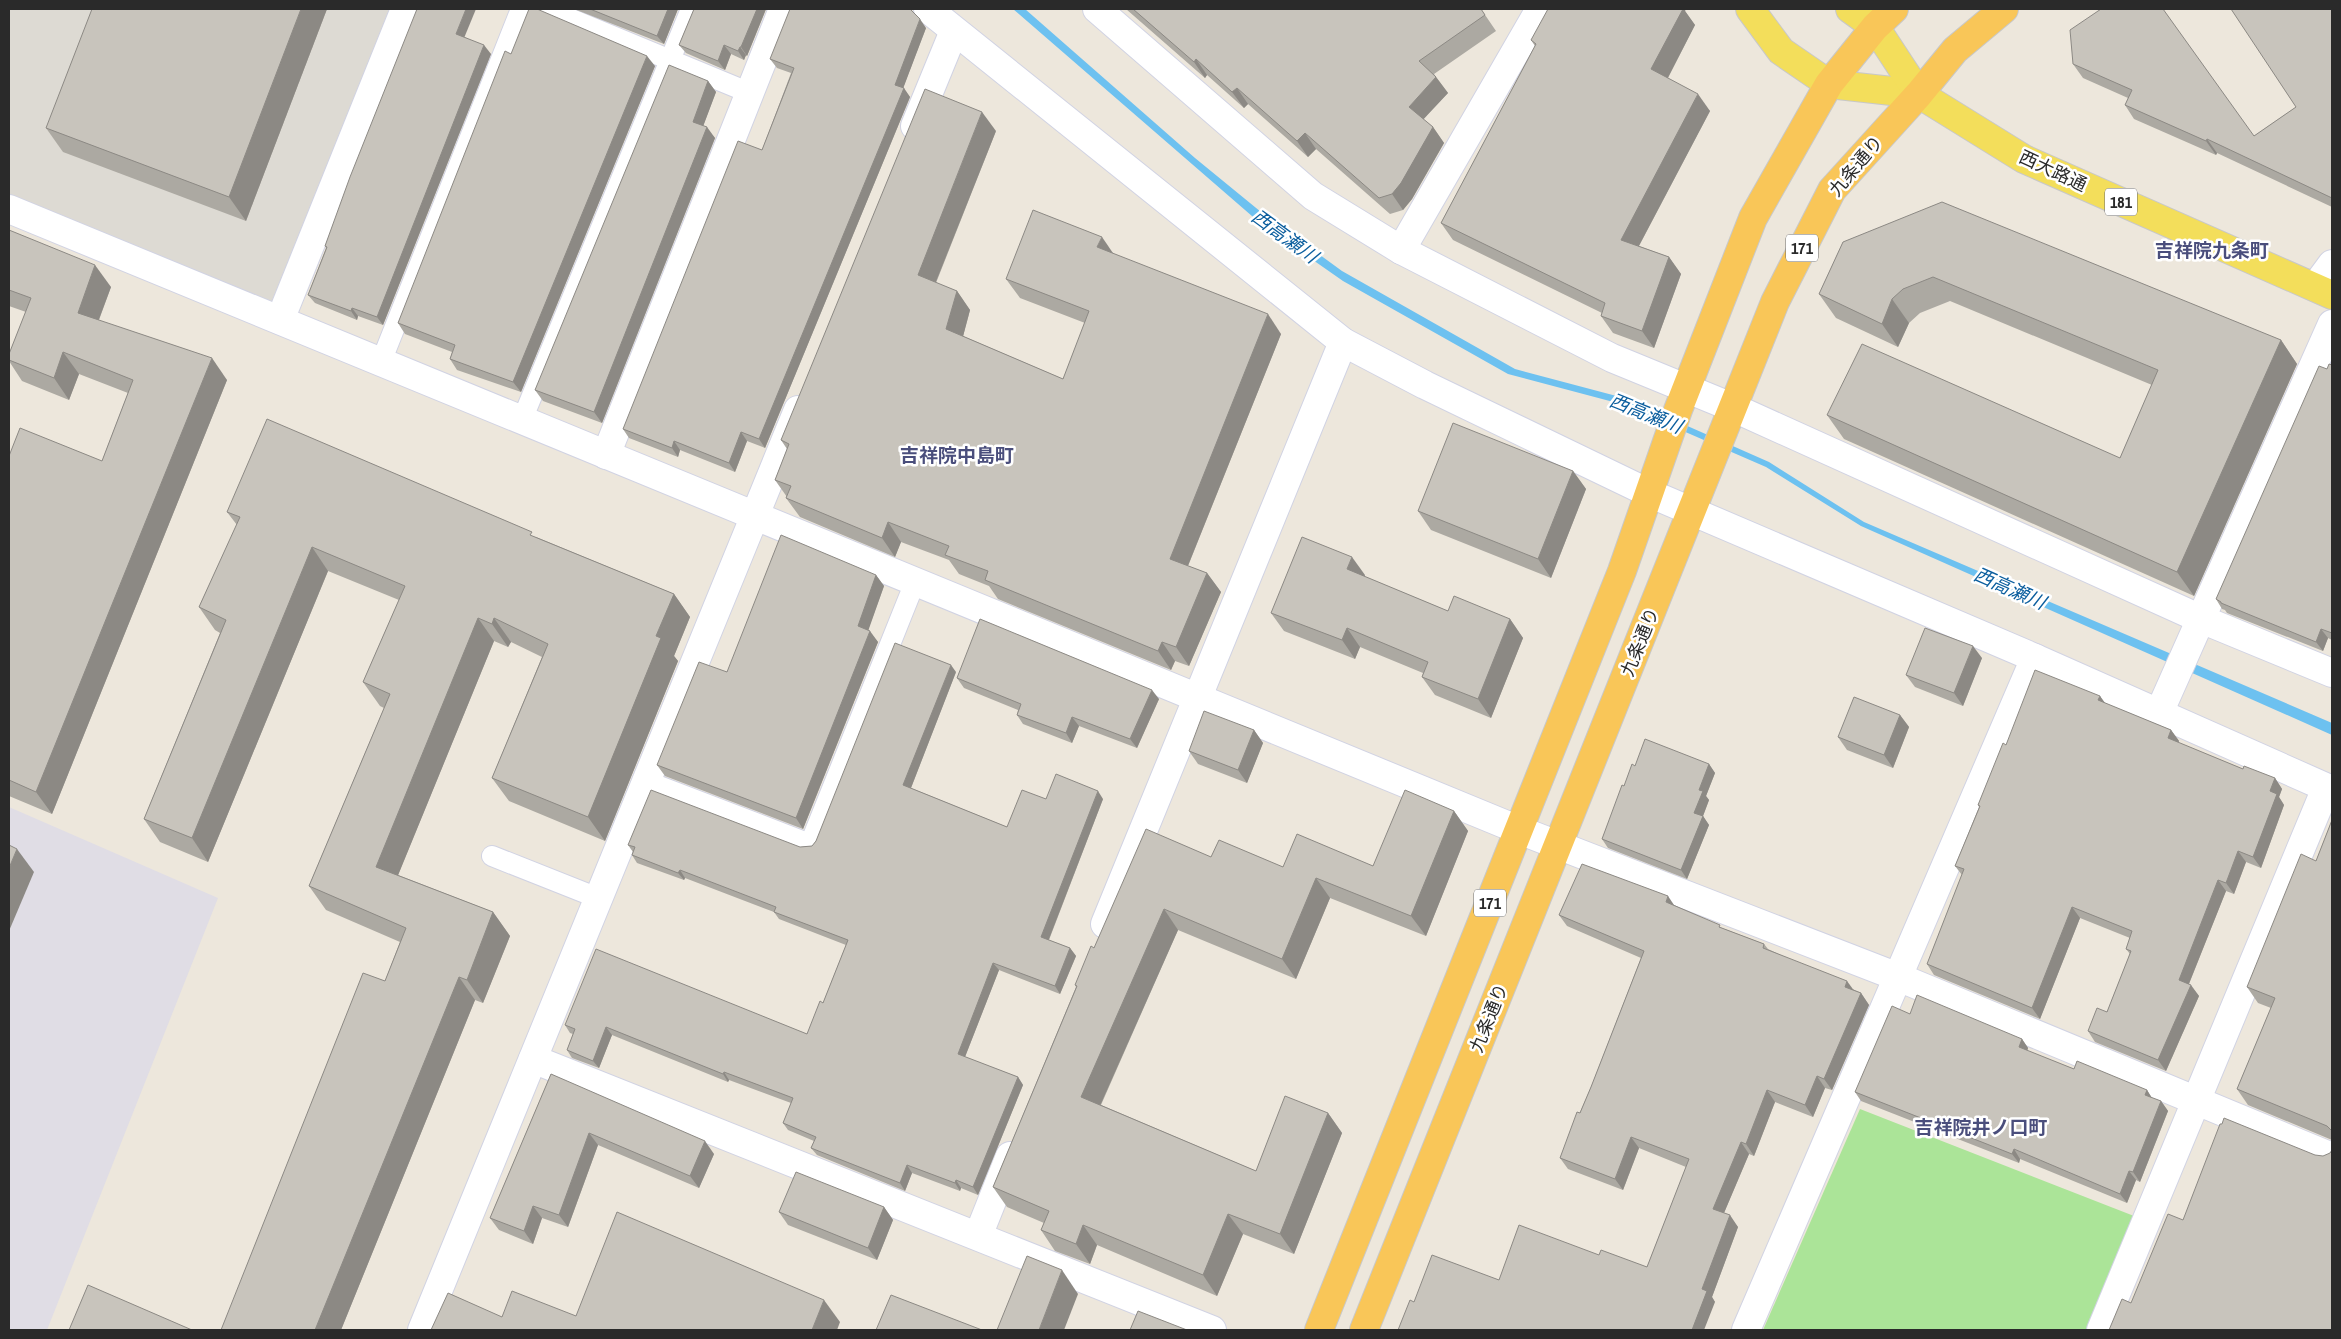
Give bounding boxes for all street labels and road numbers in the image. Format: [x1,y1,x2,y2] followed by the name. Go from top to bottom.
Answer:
[1823,130,1888,201] street label: 九条通り
[2015,144,2091,197] street label: 西大路通
[2105,188,2137,216] road number: 181
[1786,234,1818,262] road number: 171
[1614,604,1665,680] street label: 九条通り
[1474,890,1506,916] road number: 171
[1463,980,1514,1056] street label: 九条通り

